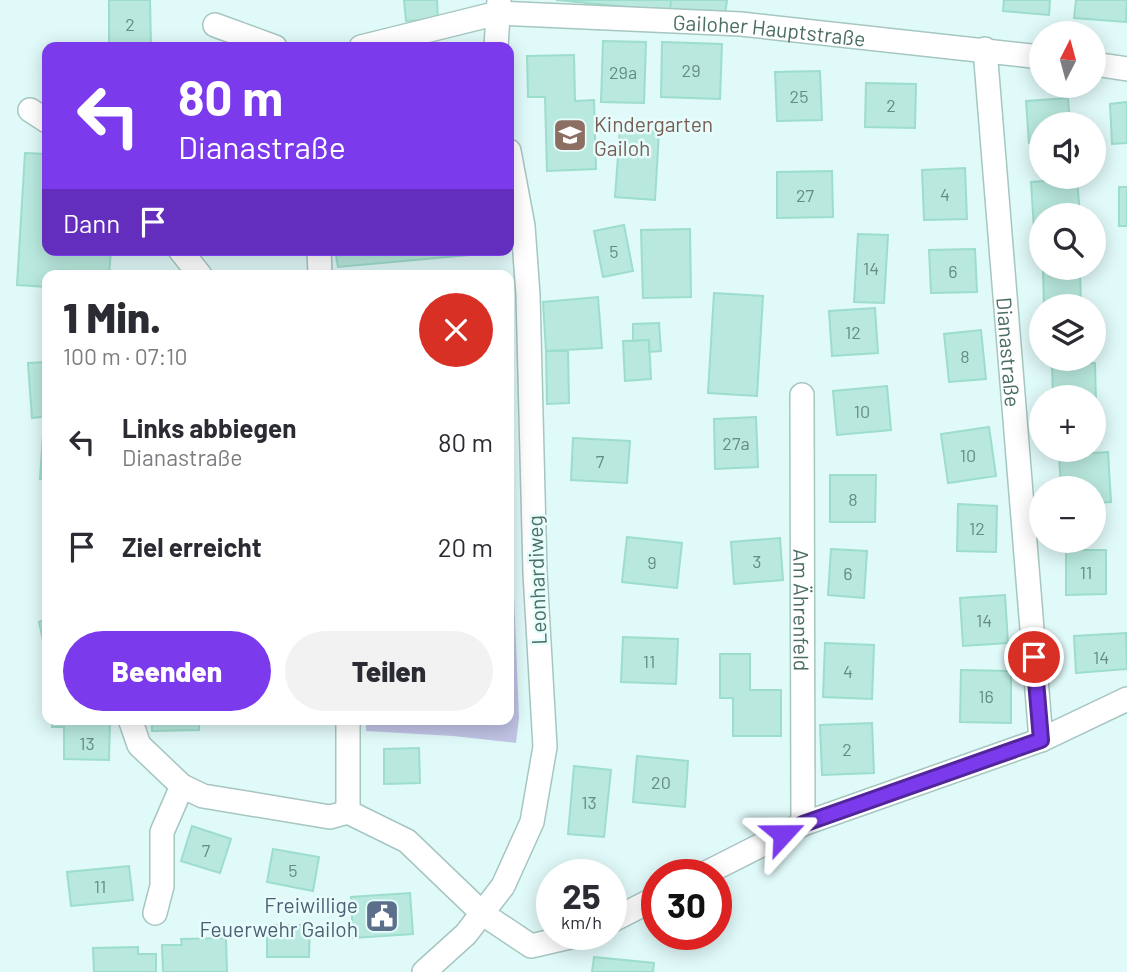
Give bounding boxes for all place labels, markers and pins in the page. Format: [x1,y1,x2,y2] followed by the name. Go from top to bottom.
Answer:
[594,111,713,160] place label: Kindergarten Gailoh
[551,116,589,154] school or university icon: Kindergarten Gailoh
[1004,627,1064,687] pin
[199,892,358,941] place label: Freiwillige Feuerwehr Gailoh
[363,897,401,935] public building icon: Freiwillige Feuerwehr Gailoh

